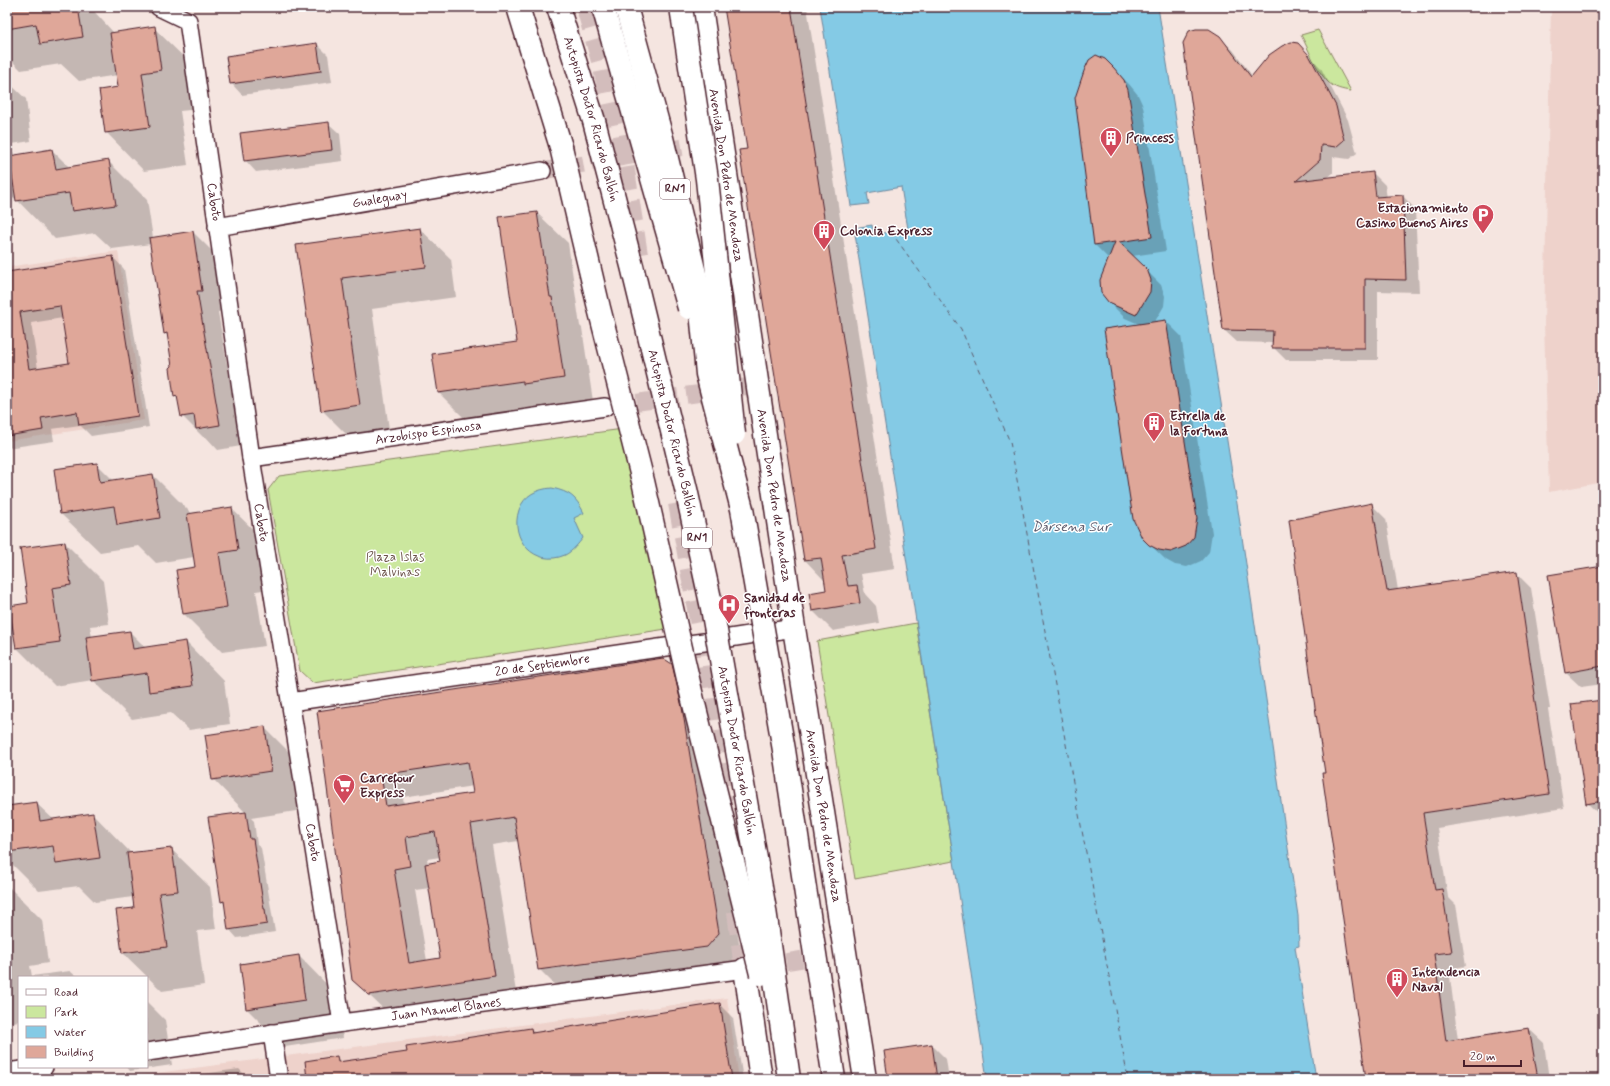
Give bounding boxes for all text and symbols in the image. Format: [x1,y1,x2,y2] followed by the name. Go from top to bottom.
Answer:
[559,34,623,204] street label: Autopista Doctor Ricardo Balbín
[705,87,748,263] street label: Avenida Don Pedro de Mendoza
[1098,125,1124,158] building icon: Princess
[1126,130,1174,147] place label: Princess
[660,179,690,199] road number: RN1
[203,182,225,222] street label: Caboto
[351,186,408,212] street label: Gualeguay
[1356,200,1468,232] place label: Estacionamiento Casino Buenos Aires
[1470,202,1496,235] parking icon: Estacionamiento Casino Buenos Aires
[811,218,837,251] building icon: Colonia Express
[840,223,933,240] place label: Colonia Express
[644,347,700,518] street label: Autopista Doctor Ricardo Balbín
[753,408,796,584] street label: Avenida Don Pedro de Mendoza
[1170,408,1228,440] place label: Estrella de la Fortuna
[1141,410,1167,443] building icon: Estrella de la Fortuna
[374,416,482,449] street label: Arzobispo Espinosa
[250,502,273,543] street label: Caboto
[1032,518,1112,536] water label: Dársena Sur
[682,528,712,548] road number: RN1
[366,549,424,581] park label: Plaza Islas Malvinas
[743,590,806,622] place label: Sanidad de fronteras
[716,592,742,625] hospital icon: Sanidad de fronteras
[494,650,591,680] street label: 20 de Septiembre
[714,664,760,836] street label: Autopista Doctor Ricardo Balbín
[802,728,846,904] street label: Avenida Don Pedro de Mendoza
[360,770,415,802] place label: Carrefour Express
[331,772,357,805] supermarket icon: Carrefour Express
[301,822,324,863] street label: Caboto
[1412,964,1480,996] place label: Intendencia Naval
[1384,966,1410,999] building icon: Intendencia Naval
[18,976,148,1068] legend
[54,985,78,1001] text: Road
[390,993,502,1025] street label: Juan Manuel Blanes
[54,1005,78,1021] text: Park
[54,1025,86,1041] text: Water
[1464,1042,1521,1068] scale bar
[54,1045,94,1062] text: Building
[1470,1049,1496,1065] text: 20 m

